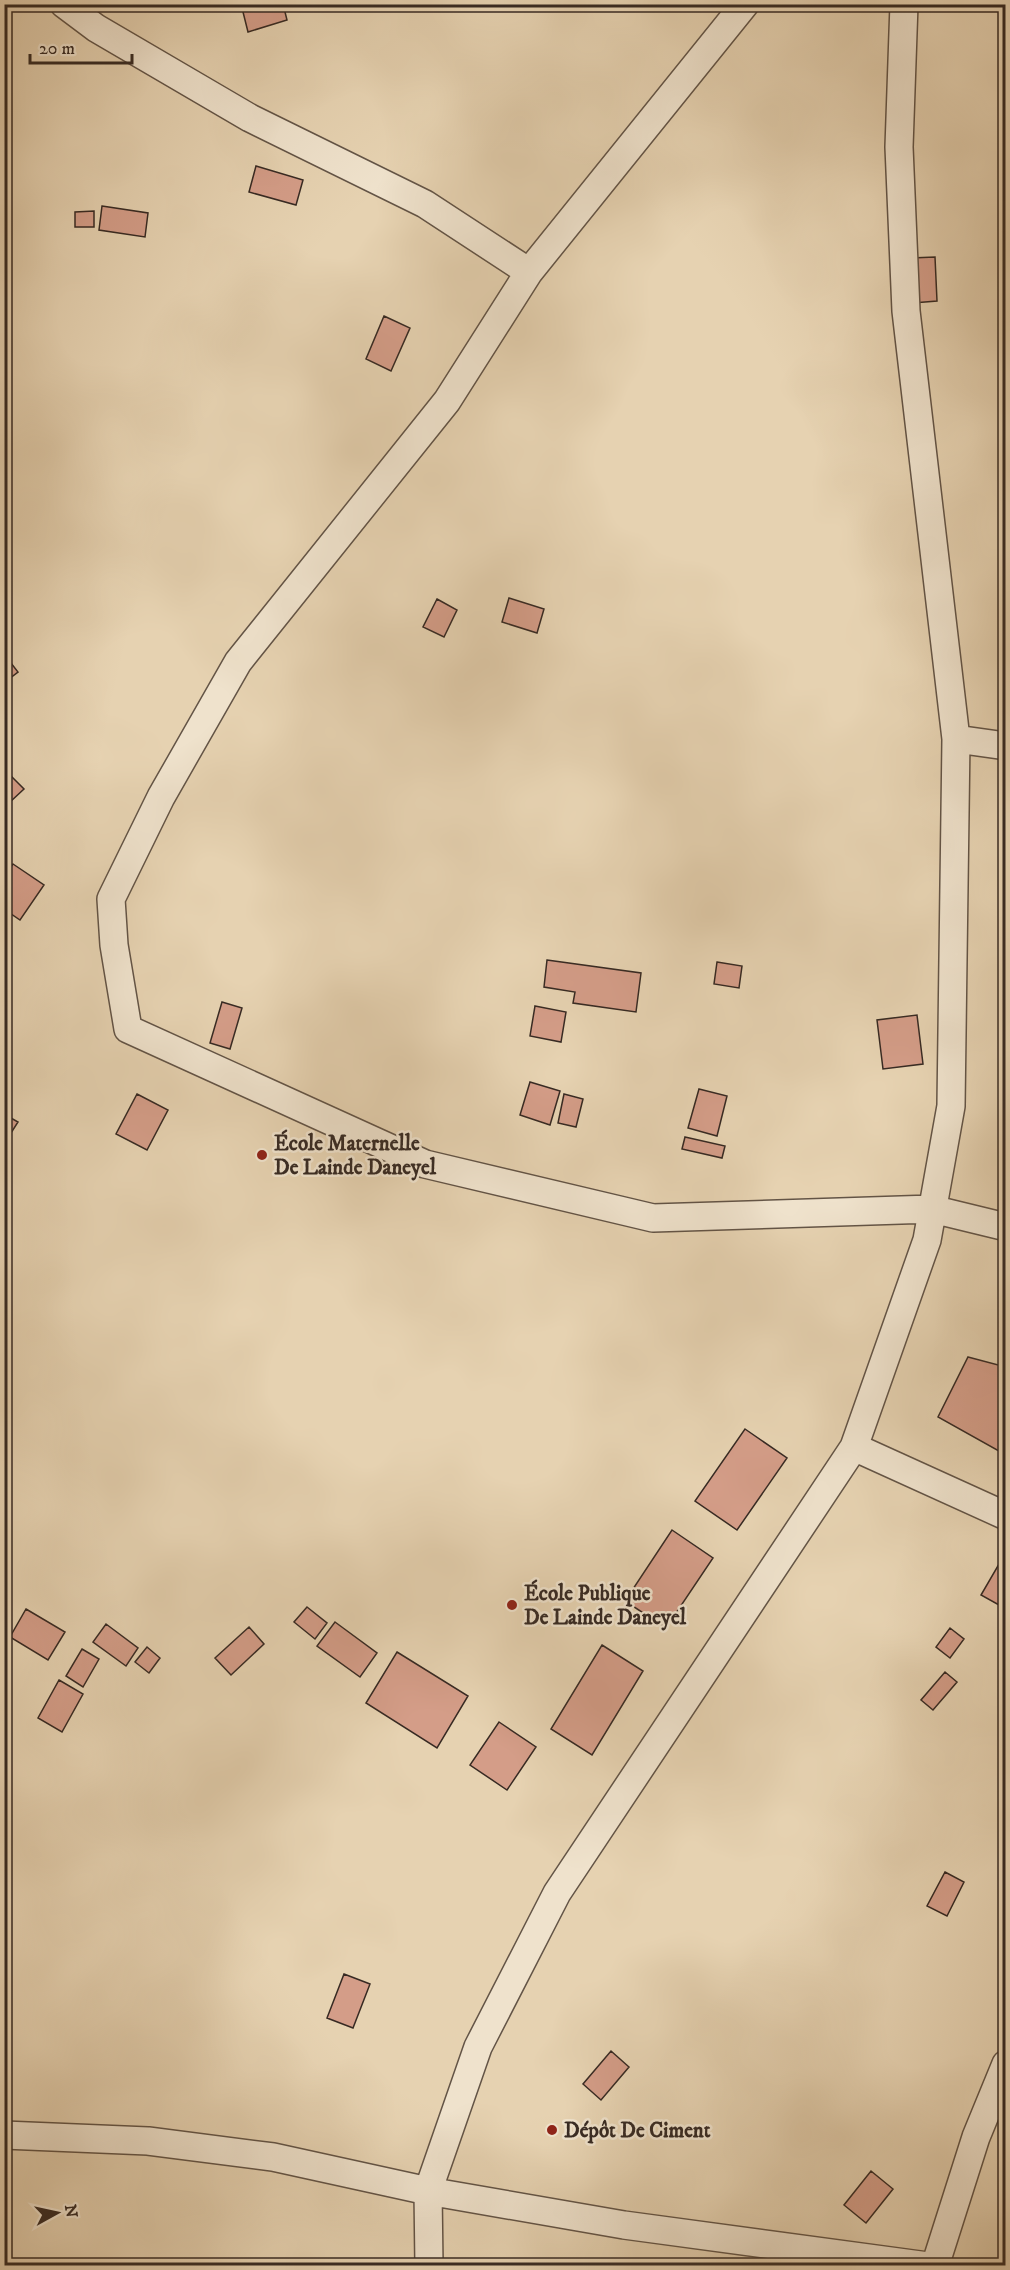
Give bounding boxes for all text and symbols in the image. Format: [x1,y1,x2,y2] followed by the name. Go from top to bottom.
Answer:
[30,27,132,65] scale bar
[39,38,75,60] text: 20 m
[274,1129,437,1181] place label: École Maternelle De Lainde Daneyel
[255,1148,269,1162] marker: École Maternelle De Lainde Daneyel
[524,1579,687,1631] place label: École Publique De Lainde Daneyel
[505,1598,519,1612] marker: École Publique De Lainde Daneyel
[564,2118,711,2144] place label: Dépôt De Ciment
[545,2123,559,2137] marker: Dépôt De Ciment
[27,2183,87,2243] north arrow
[60,2203,82,2219] text: N

